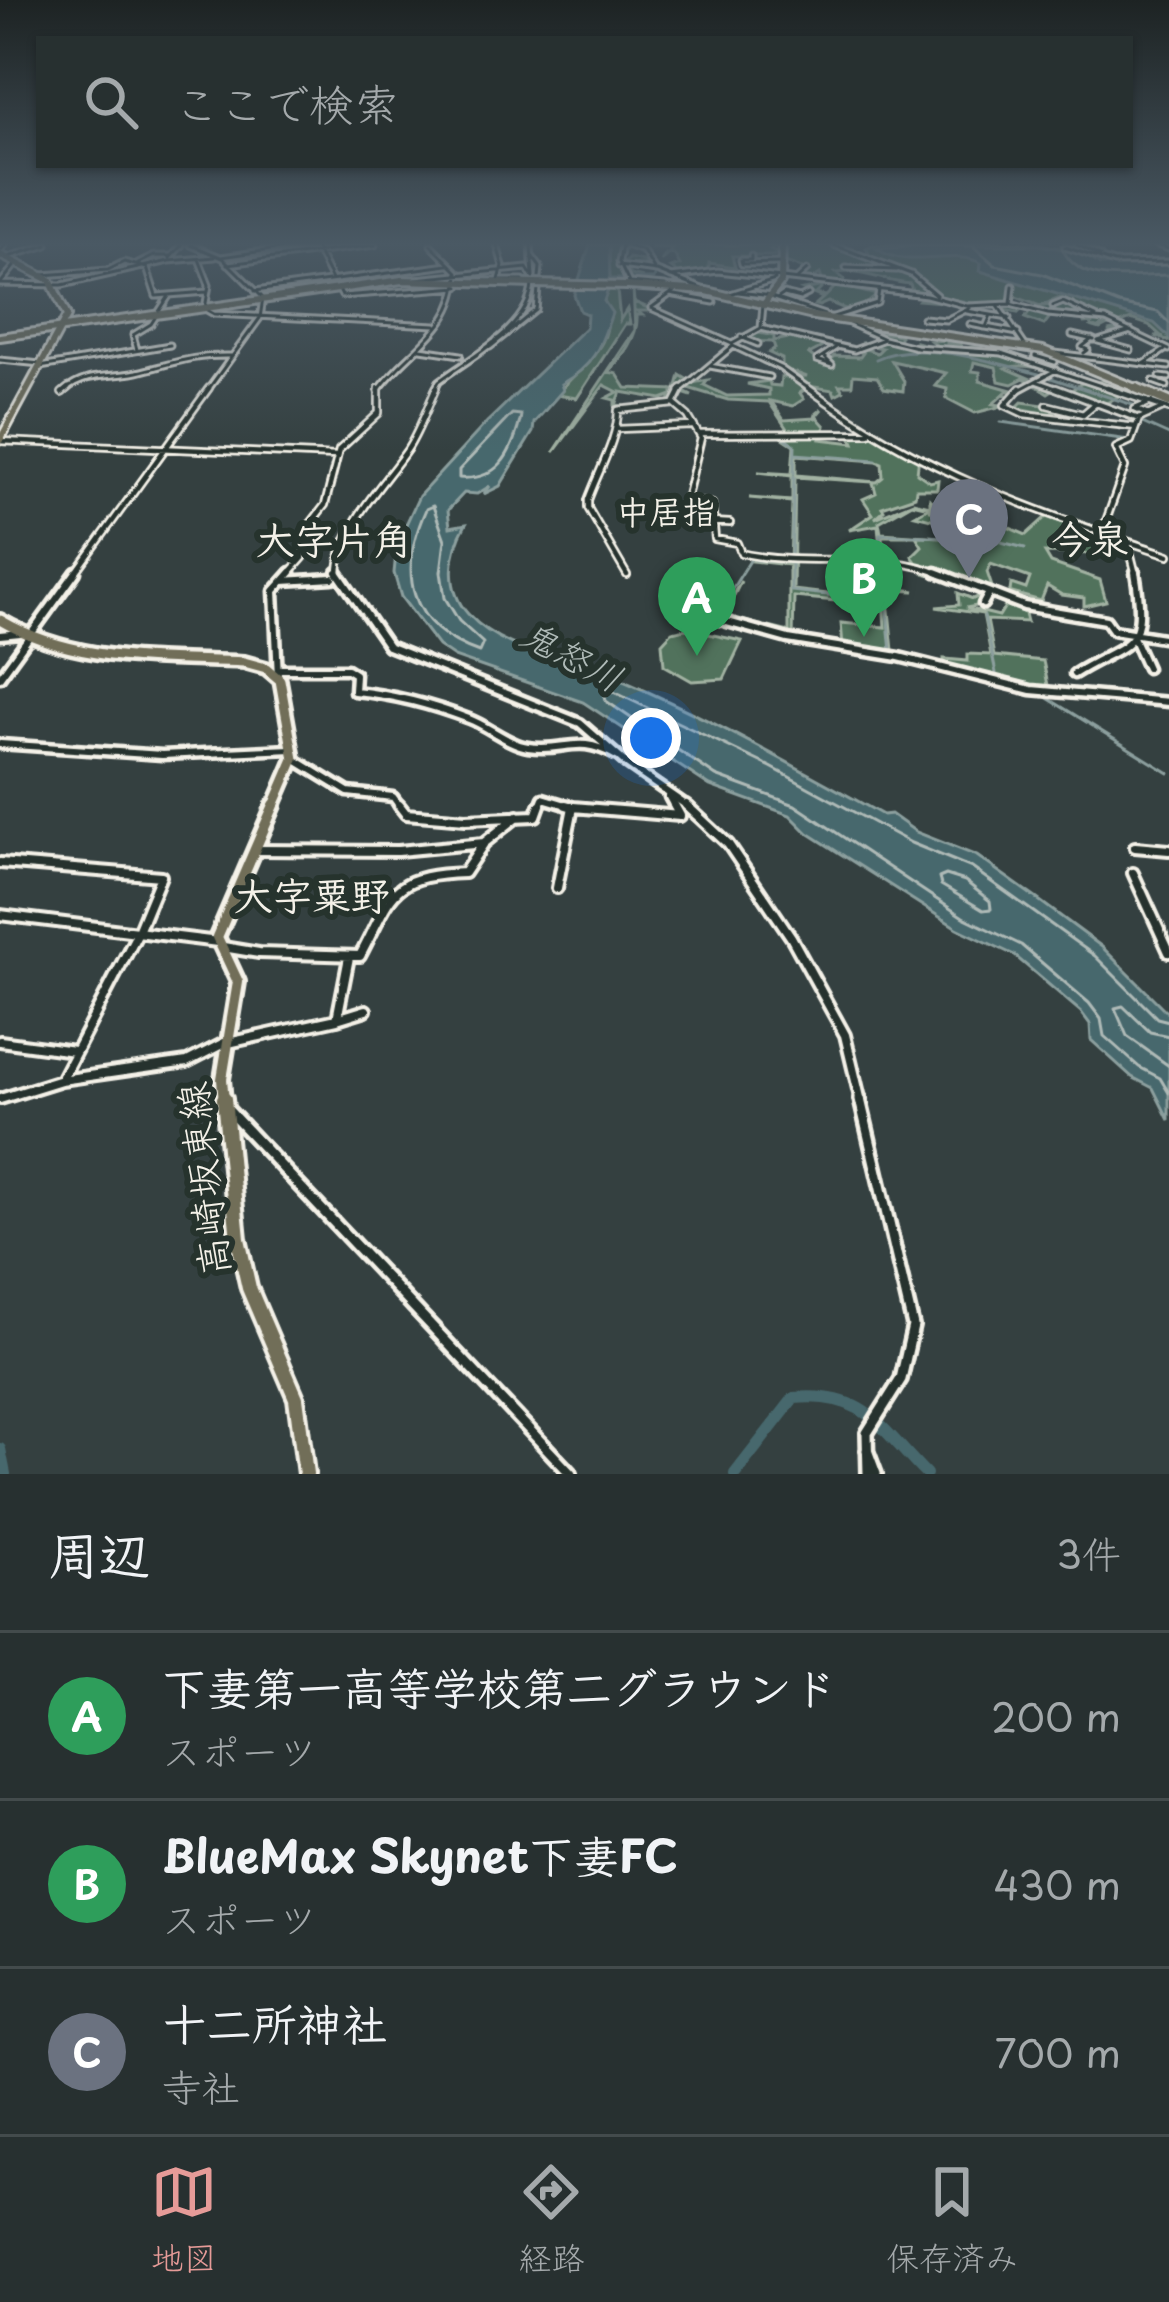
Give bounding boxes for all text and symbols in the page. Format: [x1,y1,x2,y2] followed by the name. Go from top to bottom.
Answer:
[36,36,1133,168] search box
[174,68,399,136] text: ここで検索
[78,69,144,135] icon: search
[930,479,1008,578] pin: C
[617,485,716,535] district label: 中居指
[1051,507,1129,566] district label: 今泉
[256,508,412,567] district label: 大字片角
[825,538,903,637] pin: B
[658,557,736,656] pin: A
[513,605,633,703] water label: 鬼怒川
[621,708,681,768] your location
[234,864,390,923] district label: 大字粟野
[160,1079,243,1280] street label: 高崎坂東線
[48,1514,150,1591] text: 周辺
[1056,1523,1121,1582] text: 3件
[162,1652,837,1720] text: 下妻第一高等学校第二グラウンド
[72,1686,102,1745] text: A
[991,1686,1121,1745] text: 200 m
[162,1720,317,1779] text: スポーツ
[162,1820,678,1888] text: BlueMax Skynet下妻FC
[74,1854,100,1913] text: B
[994,1854,1121,1913] text: 430 m
[162,1888,317,1947] text: スポーツ
[162,1988,387,2056] text: 十二所神社
[72,2022,102,2081] text: C
[995,2022,1121,2081] text: 700 m
[162,2056,240,2115] text: 寺社
[151,2159,217,2281] tab: 地図
[518,2159,584,2281] tab: 経路
[886,2159,1018,2281] tab: 保存済み

